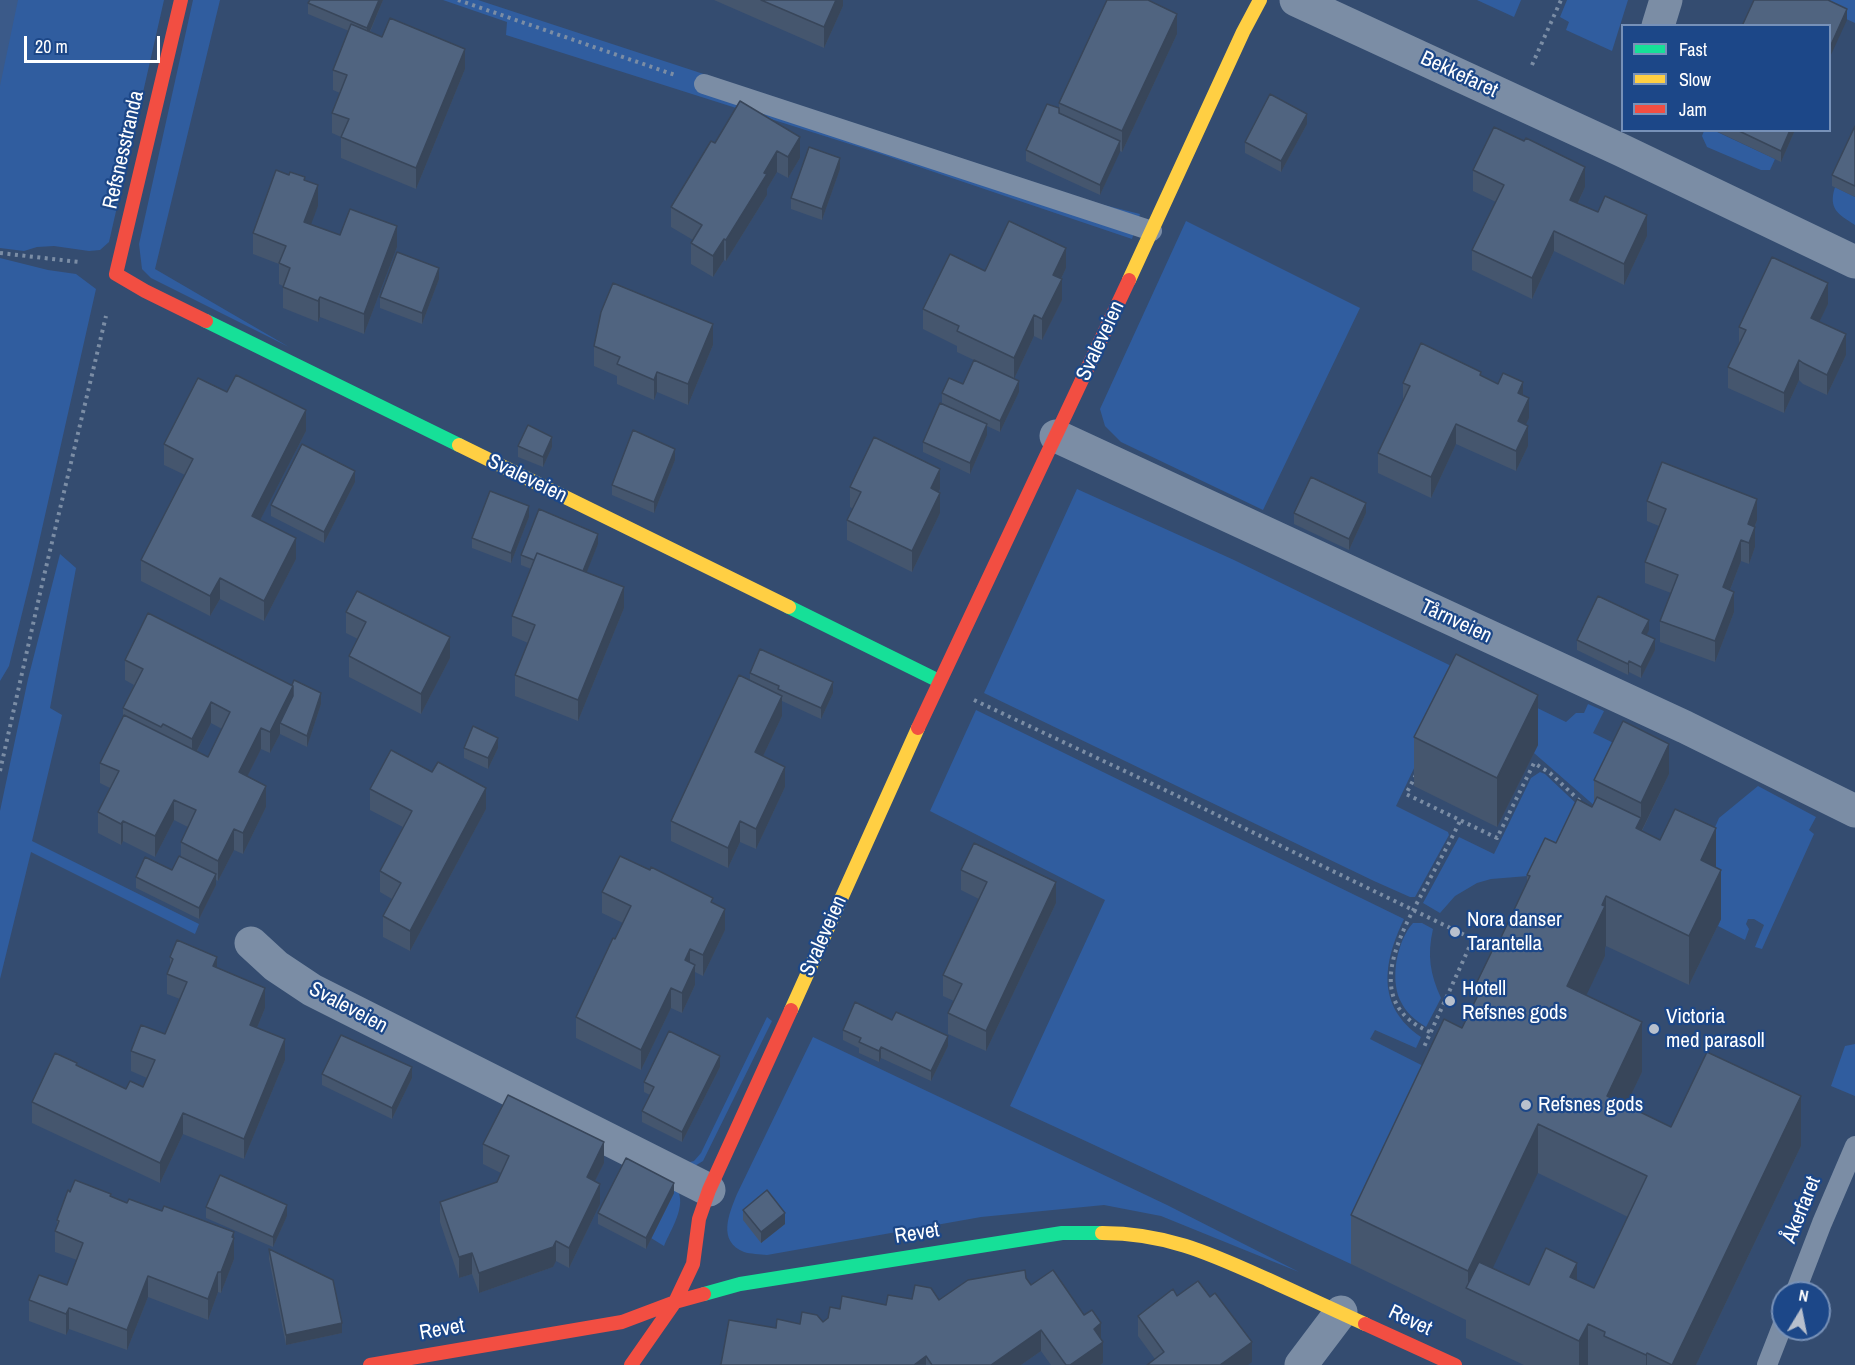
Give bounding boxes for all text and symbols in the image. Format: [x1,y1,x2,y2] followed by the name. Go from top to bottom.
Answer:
[27,24,164,62] scale bar
[1621,24,1831,132] legend
[35,34,68,59] text: 20 m
[1679,37,1707,62] text: Fast
[1416,46,1502,104] street label: Bekkefaret
[1679,67,1711,92] text: Slow
[98,88,150,212] street label: Refsnesstranda
[1679,97,1707,122] text: Jam
[1072,297,1130,385] street label: Svaleveien
[483,449,571,509] street label: Svaleveien
[1416,595,1496,649] street label: Tårnveien
[795,892,853,980] street label: Svaleveien
[1467,907,1562,957] place label: Nora danser Tarantella
[1448,925,1462,939] marker: Nora danser Tarantella
[1462,976,1567,1026] place label: Hotell Refsnes gods
[304,977,392,1039] street label: Svaleveien
[1443,994,1457,1008] marker: Hotell Refsnes gods
[1666,1004,1765,1054] place label: Victoria med parasoll
[1647,1022,1661,1036] marker: Victoria med parasoll
[1538,1092,1643,1118] place label: Refsnes gods
[1519,1098,1533,1112] marker: Refsnes gods
[1777,1173,1827,1247] street label: Åkerfaret
[893,1218,941,1250] street label: Revet
[1771,1281,1831,1341] north arrow
[1797,1284,1810,1307] text: N
[1384,1300,1436,1342] street label: Revet
[418,1314,466,1346] street label: Revet

